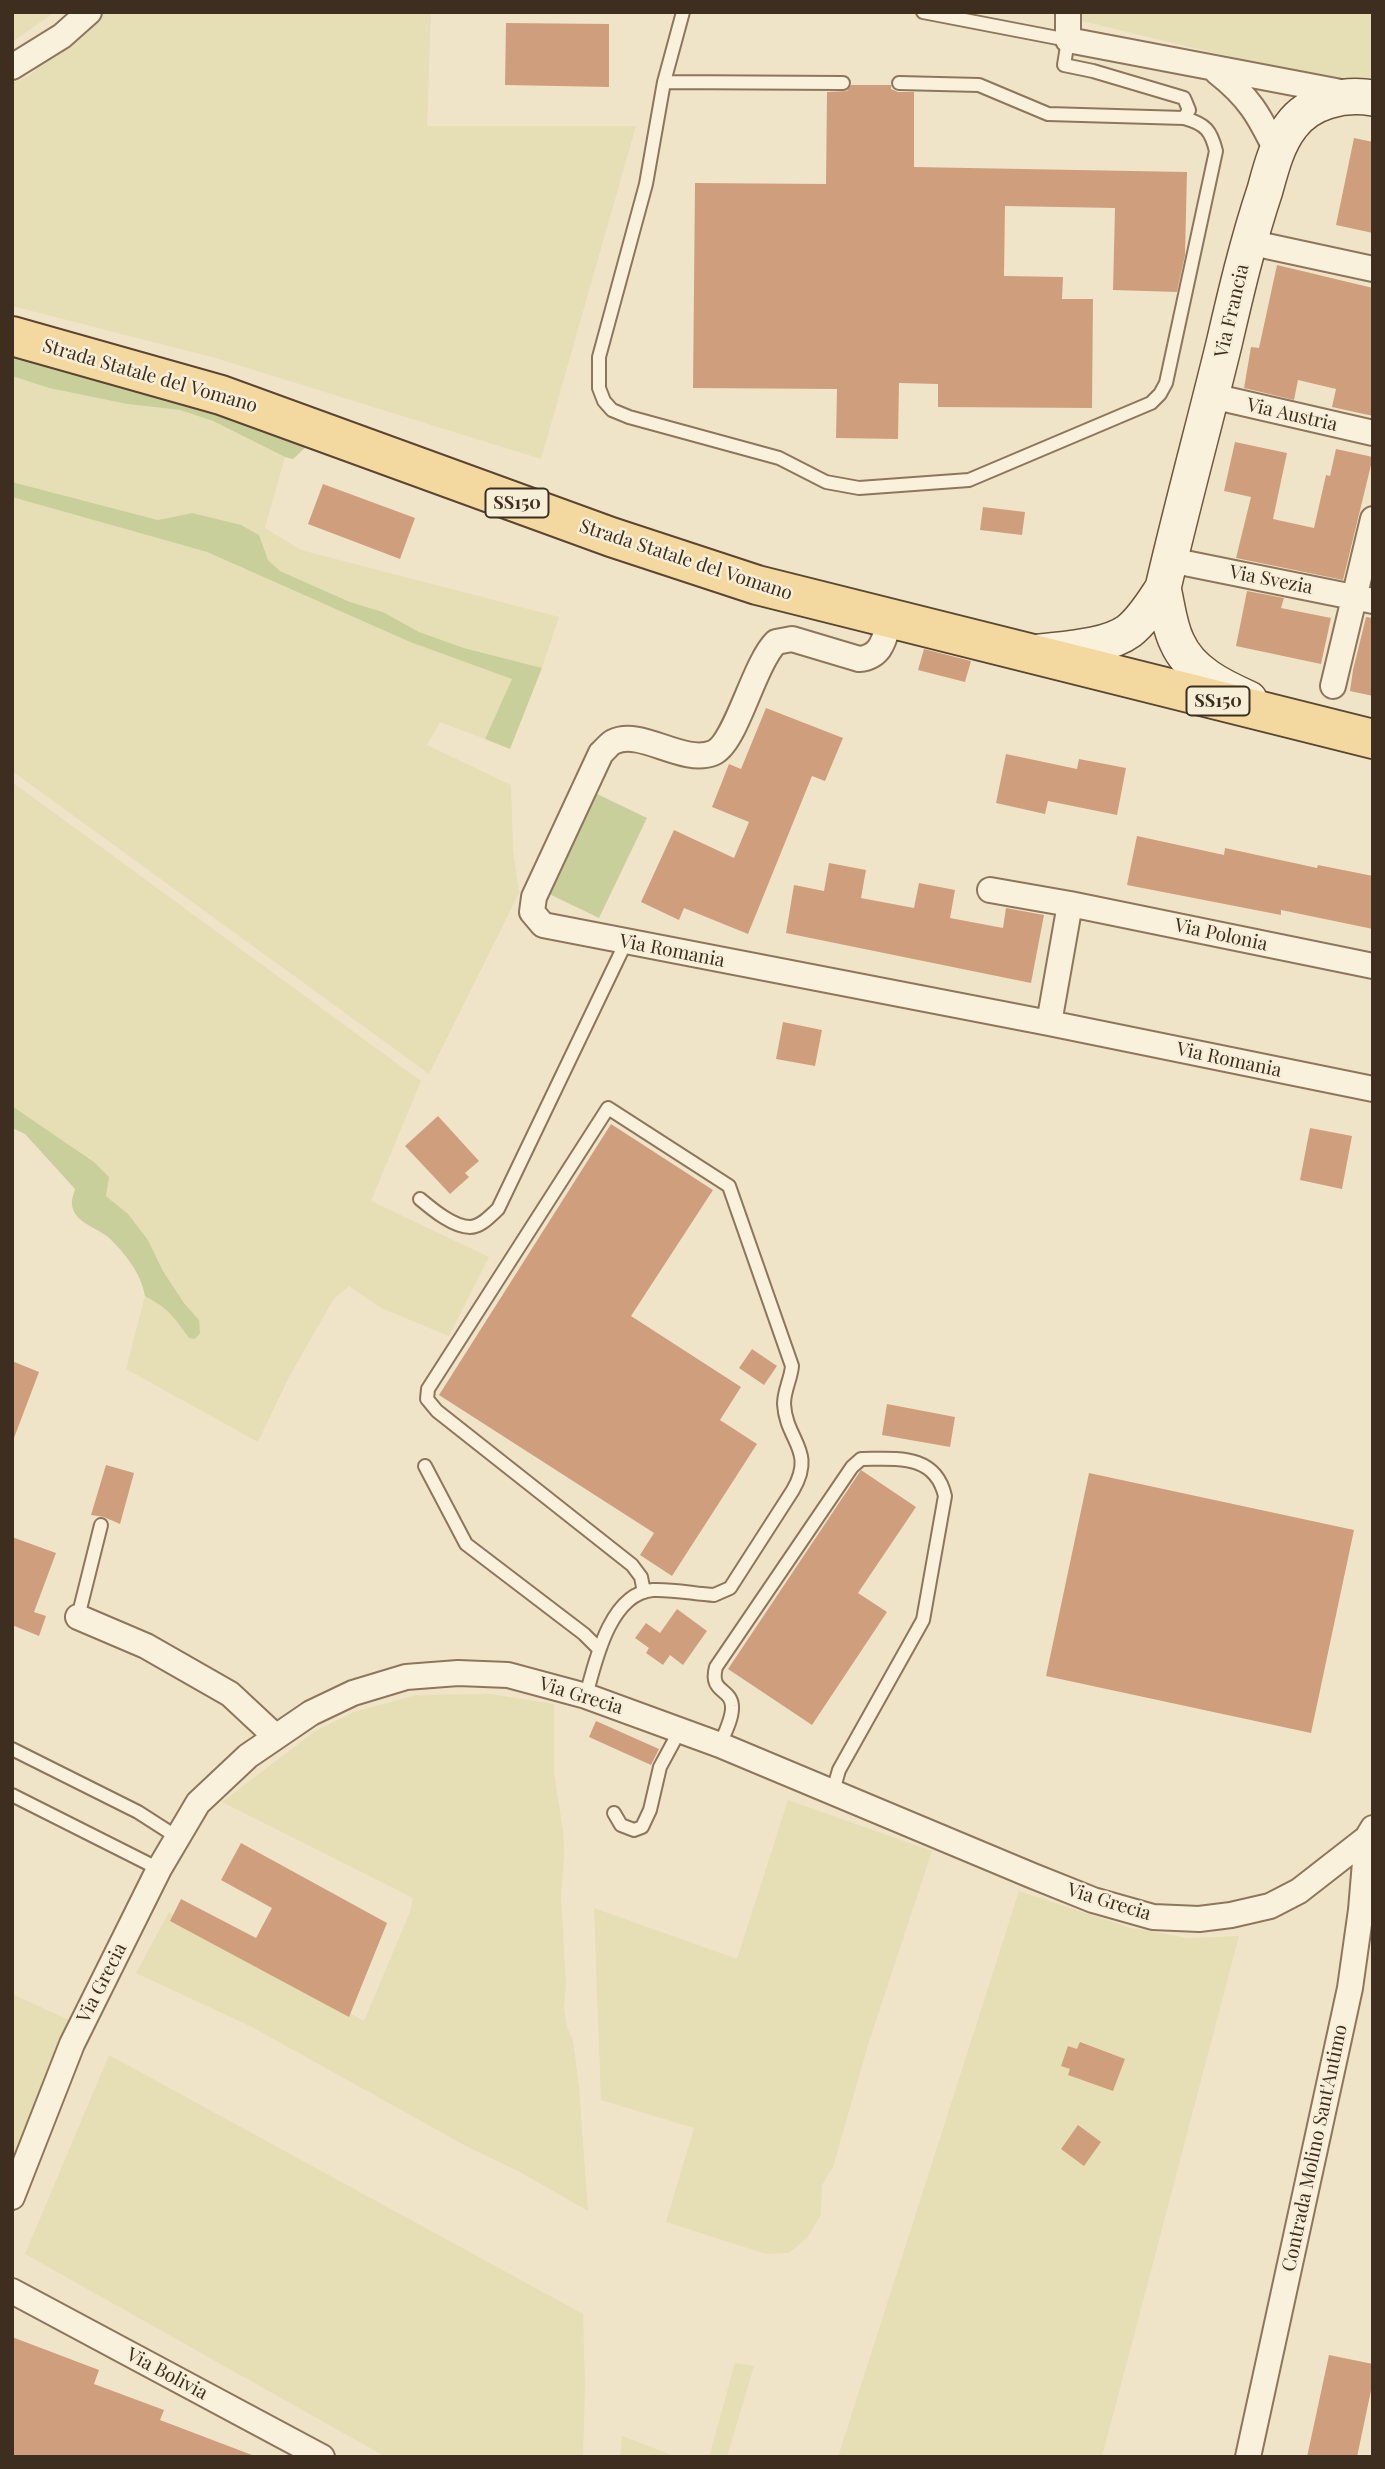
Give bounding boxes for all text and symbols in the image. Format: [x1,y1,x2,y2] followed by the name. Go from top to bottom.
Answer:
[1210,262,1254,360] street label: Via Francia
[40,334,260,418] street label: Strada Statale del Vomano
[1244,394,1340,436] street label: Via Austria
[486,489,548,518] road number: SS150
[577,515,795,605] street label: Strada Statale del Vomano
[1227,561,1315,599] street label: Via Svezia
[1186,686,1250,716] road number: SS150
[1172,914,1270,956] street label: Via Polonia
[617,930,727,972] street label: Via Romania
[1174,1038,1284,1082] street label: Via Romania
[536,1672,626,1720] street label: Via Grecia
[1064,1878,1154,1926] street label: Via Grecia
[72,1939,132,2027] street label: Via Grecia
[1278,2022,1352,2274] street label: Contrada Molino Sant'Antimo
[123,2343,211,2405] street label: Via Bolivia

